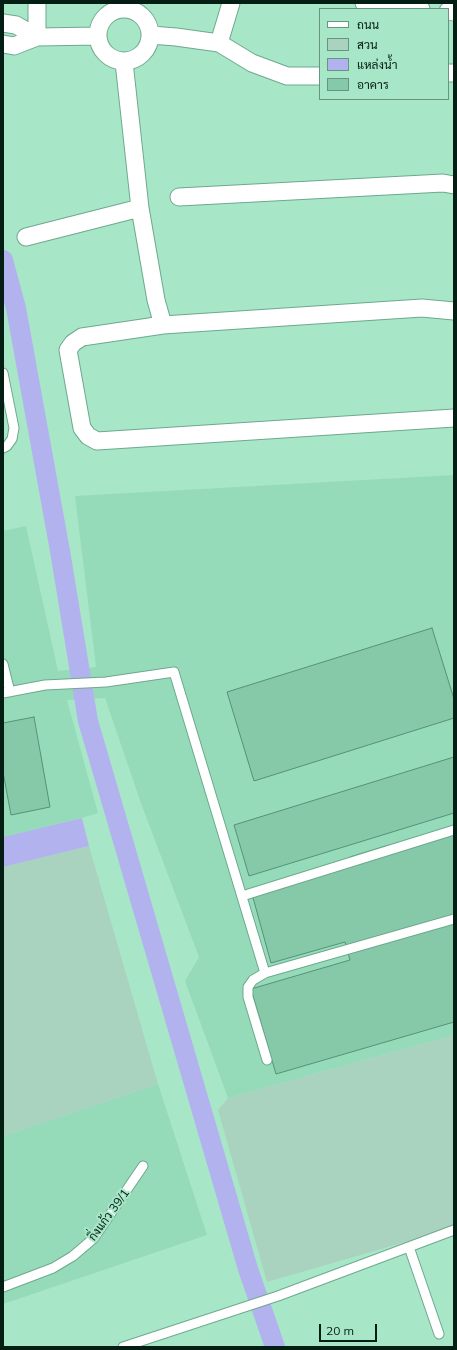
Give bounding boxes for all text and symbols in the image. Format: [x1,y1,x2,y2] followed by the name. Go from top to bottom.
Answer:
[319,8,449,100] legend
[357,17,379,32] text: ถนน
[357,37,378,52] text: สวน
[357,57,397,72] text: แหล่งน้ำ
[357,77,389,92] text: อาคาร
[85,1186,133,1244] street label: กิ่งแก้ว 39/1
[321,1316,379,1342] scale bar
[326,1323,354,1338] text: 20 m

